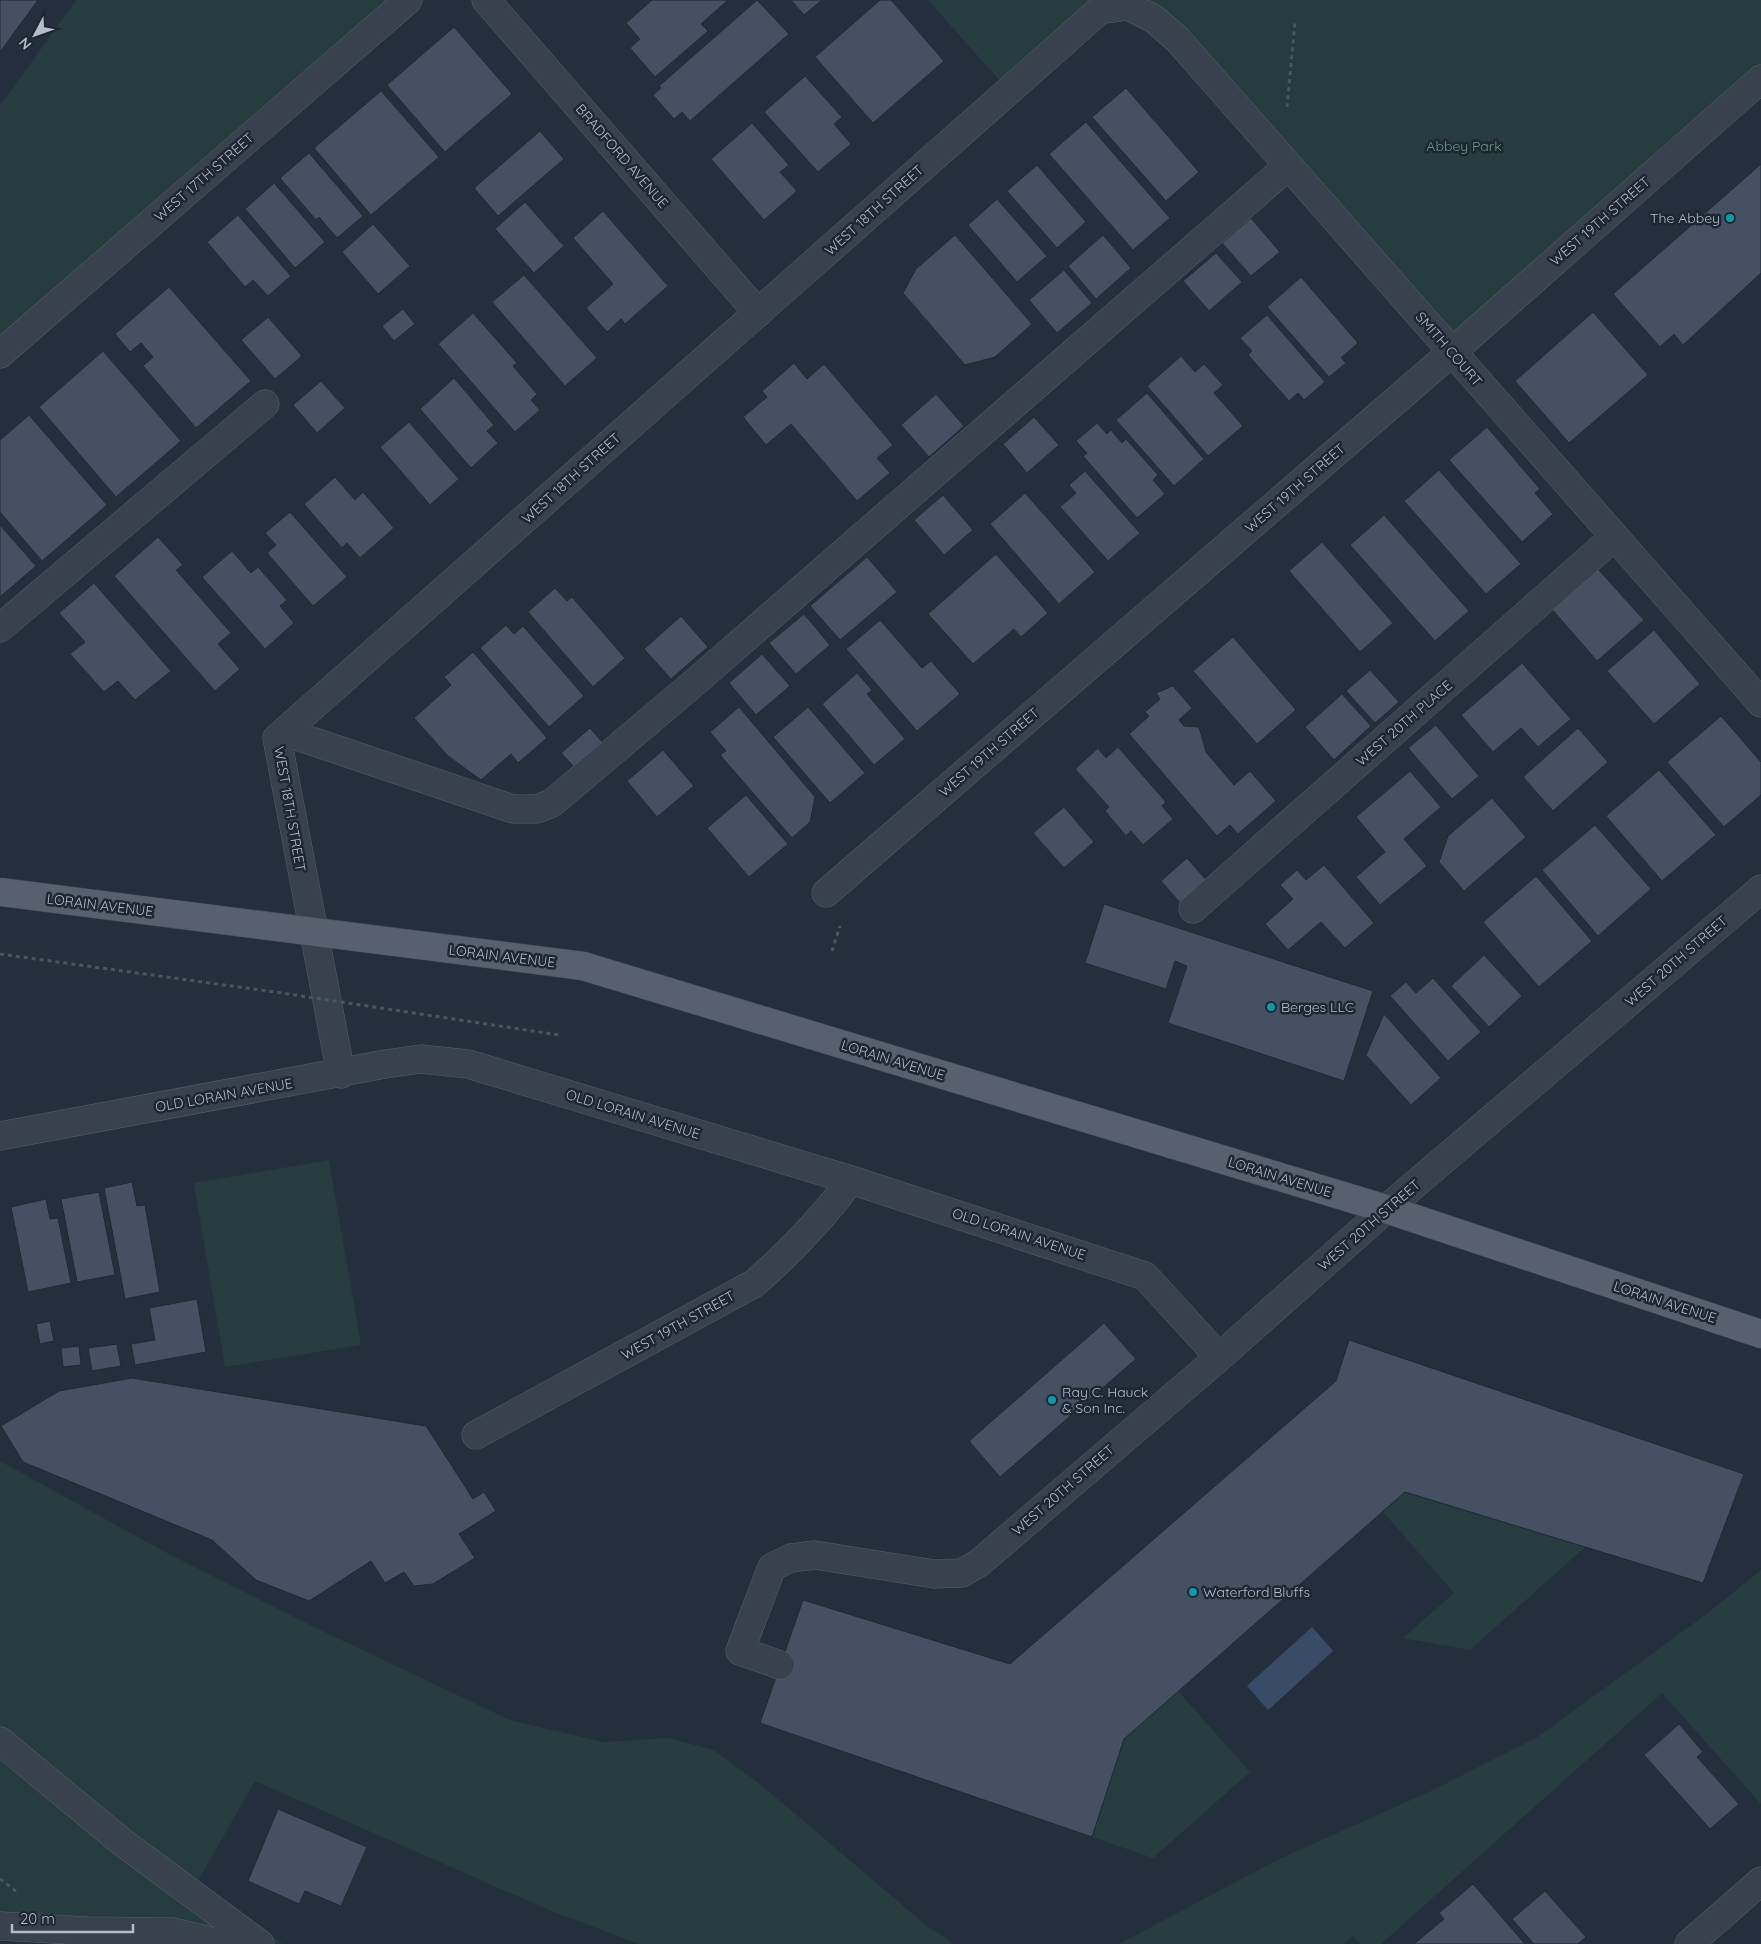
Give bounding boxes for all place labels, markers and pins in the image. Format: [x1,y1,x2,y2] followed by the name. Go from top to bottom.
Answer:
[1650,209,1720,227] place label: The Abbey
[1724,212,1736,224] marker: The Abbey
[1281,998,1354,1016] place label: Berges LLC
[1265,1001,1277,1013] marker: Berges LLC
[1062,1383,1148,1417] place label: Ray C. Hauck & Son Inc.
[1046,1394,1058,1406] marker: Ray C. Hauck & Son Inc.
[1203,1583,1310,1601] place label: Waterford Bluffs
[1187,1586,1199,1598] marker: Waterford Bluffs

